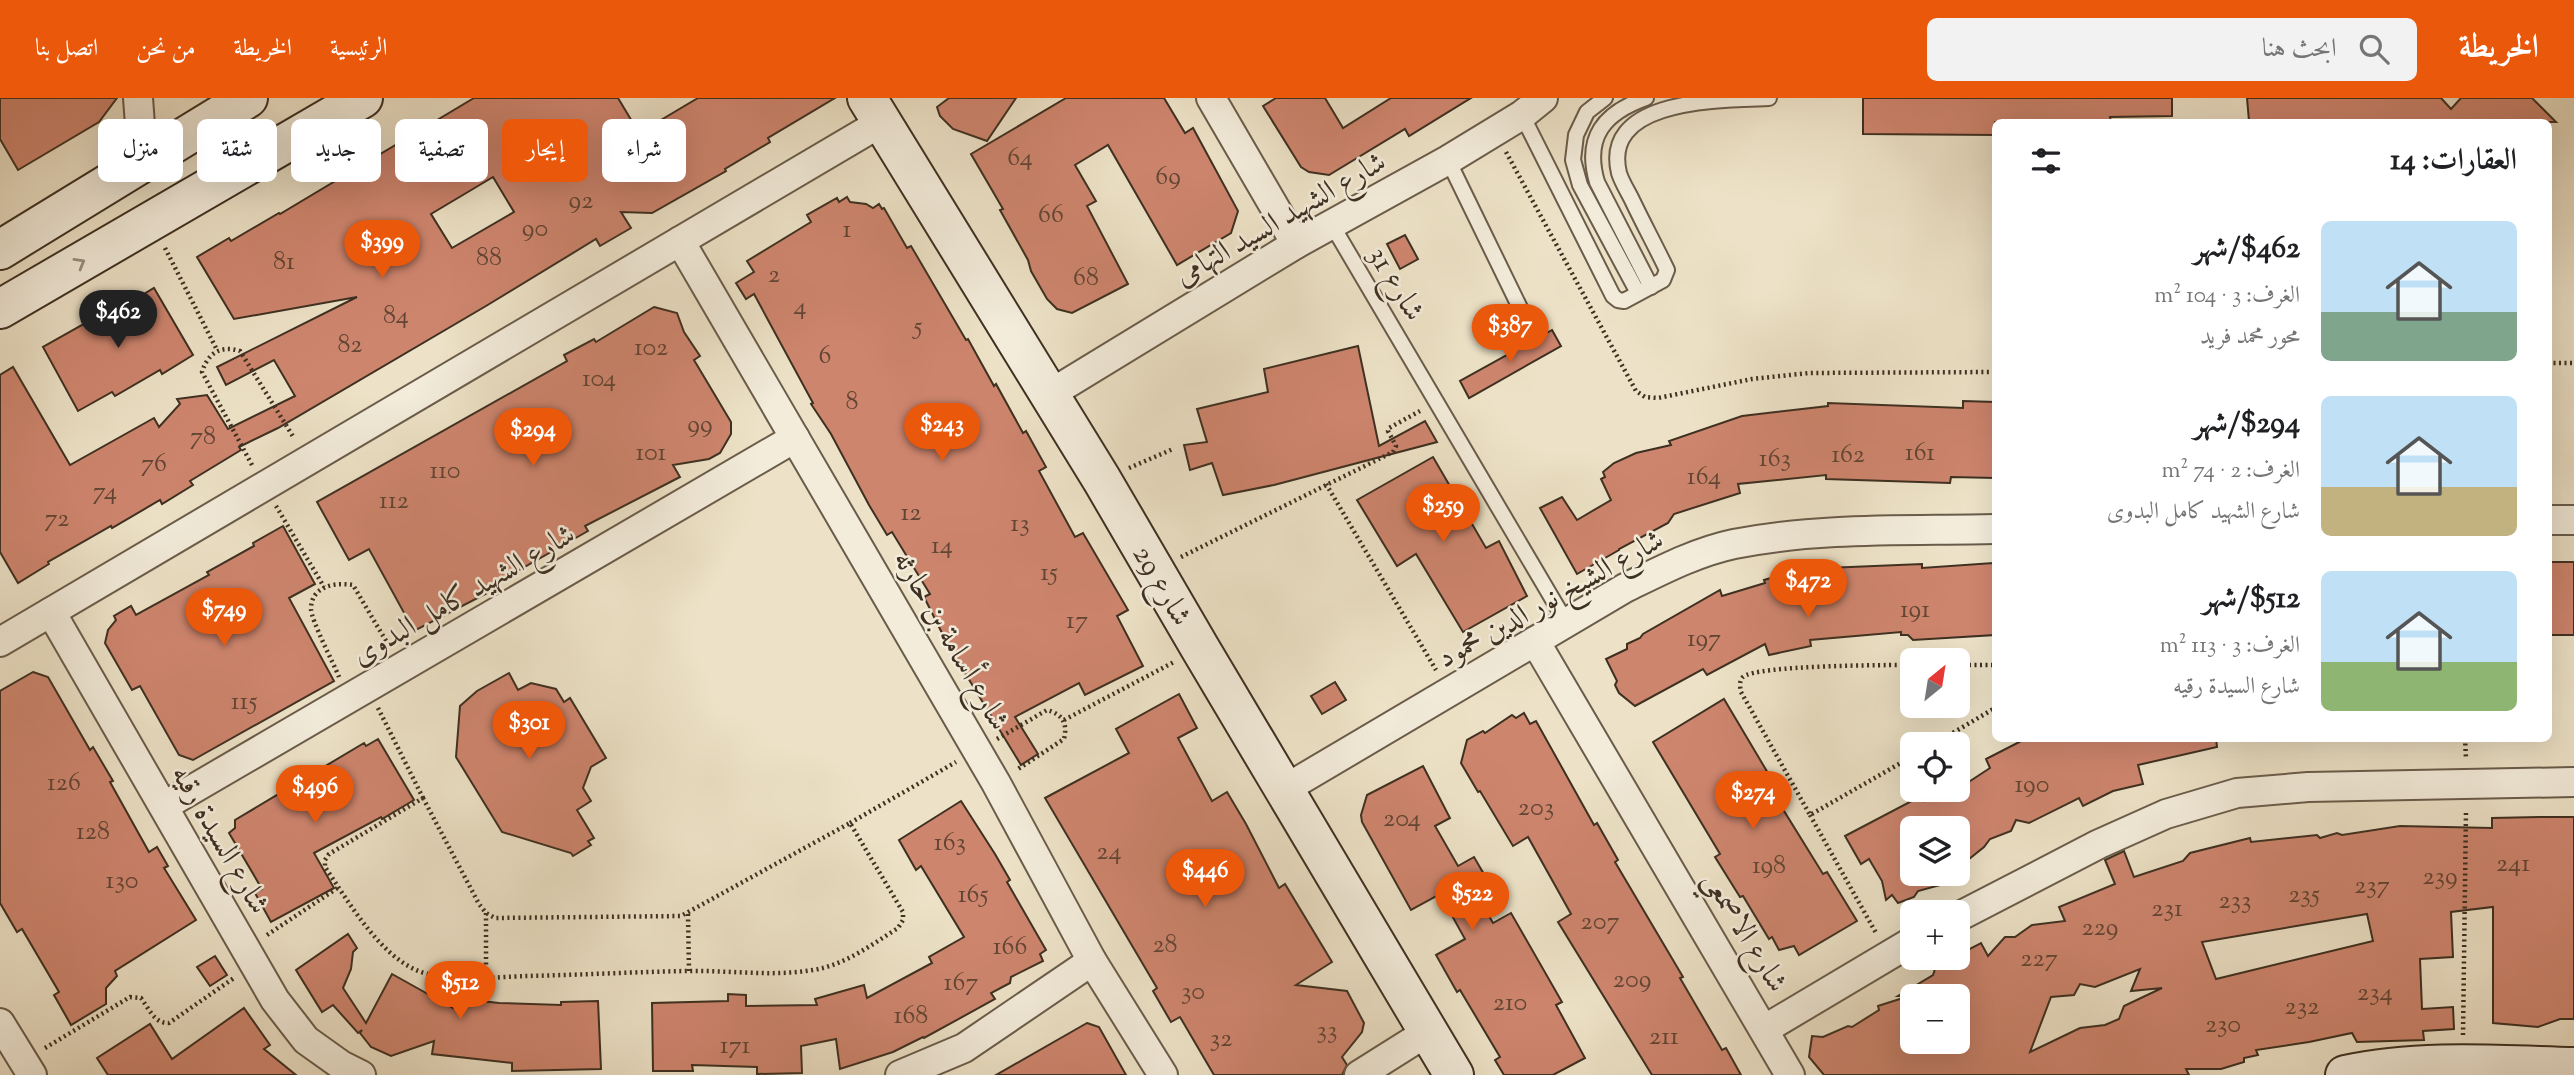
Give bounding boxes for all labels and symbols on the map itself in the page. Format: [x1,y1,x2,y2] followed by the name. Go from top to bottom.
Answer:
[1007,140,1033,177] house number: 64
[1167,142,1396,299] street label: شارع الشهيد السيد التهامى
[1155,159,1181,196] house number: 69
[569,183,593,220] house number: 92
[1038,197,1064,234] house number: 66
[522,211,548,248] house number: 90
[843,212,852,249] house number: 1
[341,220,423,280] pin: $399
[1355,239,1434,331] street label: شارع 31
[476,240,502,277] house number: 88
[273,244,295,281] house number: 81
[768,257,780,294] house number: 2
[73,258,86,271] one-way arrow
[1073,260,1099,297] house number: 68
[793,289,807,326] house number: 4
[77,290,159,350] pin: $462
[383,298,409,335] house number: 84
[1469,304,1551,364] pin: $387
[912,309,923,346] house number: 5
[338,327,362,364] house number: 82
[634,330,668,367] house number: 102
[819,338,831,375] house number: 6
[582,361,616,398] house number: 104
[845,384,859,421] house number: 8
[901,404,983,463] pin: $243
[687,407,713,444] house number: 99
[492,408,574,468] pin: $294
[190,419,216,456] house number: 78
[636,435,667,472] house number: 101
[1905,435,1935,472] house number: 161
[1831,437,1865,474] house number: 162
[1759,441,1791,478] house number: 163
[141,446,167,483] house number: 76
[429,453,461,490] house number: 110
[1687,459,1721,496] house number: 164
[93,474,117,511] house number: 74
[379,483,409,520] house number: 112
[1402,484,1484,544] pin: $259
[900,495,922,532] house number: 12
[45,501,69,538] house number: 72
[1010,506,1030,543] house number: 13
[344,515,585,679] street label: شارع الشهيد كامل البدوى
[1430,520,1674,683] street label: شارع الشيخ نور الدين محمود
[931,528,953,565] house number: 14
[1120,538,1201,635] street label: شارع 29
[880,542,1021,740] street label: شارع أسامة بن حارثه
[1040,555,1058,592] house number: 15
[1767,560,1849,619] pin: $472
[183,588,265,648] pin: $749
[1900,592,1930,629] house number: 191
[1066,603,1088,640] house number: 17
[1687,621,1721,658] house number: 197
[1900,648,1970,718] north arrow
[231,684,257,721] house number: 115
[488,702,570,761] pin: $301
[158,758,279,923] street label: شارع السيدة رقيه
[47,765,81,802] house number: 126
[274,766,356,825] pin: $496
[2015,767,2049,804] house number: 190
[1712,772,1794,831] pin: $274
[1518,790,1554,827] house number: 203
[1383,801,1421,838] house number: 204
[76,814,110,851] house number: 128
[934,825,966,862] house number: 163
[1096,834,1122,871] house number: 24
[2496,846,2530,883] house number: 241
[1752,848,1786,885] house number: 198
[1164,850,1246,909] pin: $446
[2422,859,2458,896] house number: 239
[106,863,138,900] house number: 130
[1688,863,1797,1003] street label: شارع الاصمعي
[2354,868,2390,905] house number: 237
[1431,872,1513,932] pin: $522
[958,877,988,914] house number: 165
[2288,877,2320,914] house number: 235
[2218,883,2252,920] house number: 233
[2151,891,2183,928] house number: 231
[1581,904,1619,941] house number: 207
[2082,910,2118,947] house number: 229
[1152,927,1178,964] house number: 28
[993,929,1027,966] house number: 166
[2020,941,2058,978] house number: 227
[419,962,501,1021] pin: $512
[1613,962,1651,999] house number: 209
[944,965,978,1002] house number: 167
[1181,974,1205,1011] house number: 30
[2357,975,2393,1012] house number: 234
[1493,985,1527,1022] house number: 210
[2285,989,2319,1026] house number: 232
[894,998,928,1035] house number: 168
[2205,1007,2241,1044] house number: 230
[1316,1013,1338,1050] house number: 33
[1649,1019,1679,1056] house number: 211
[1210,1021,1232,1058] house number: 32
[720,1028,751,1065] house number: 171

